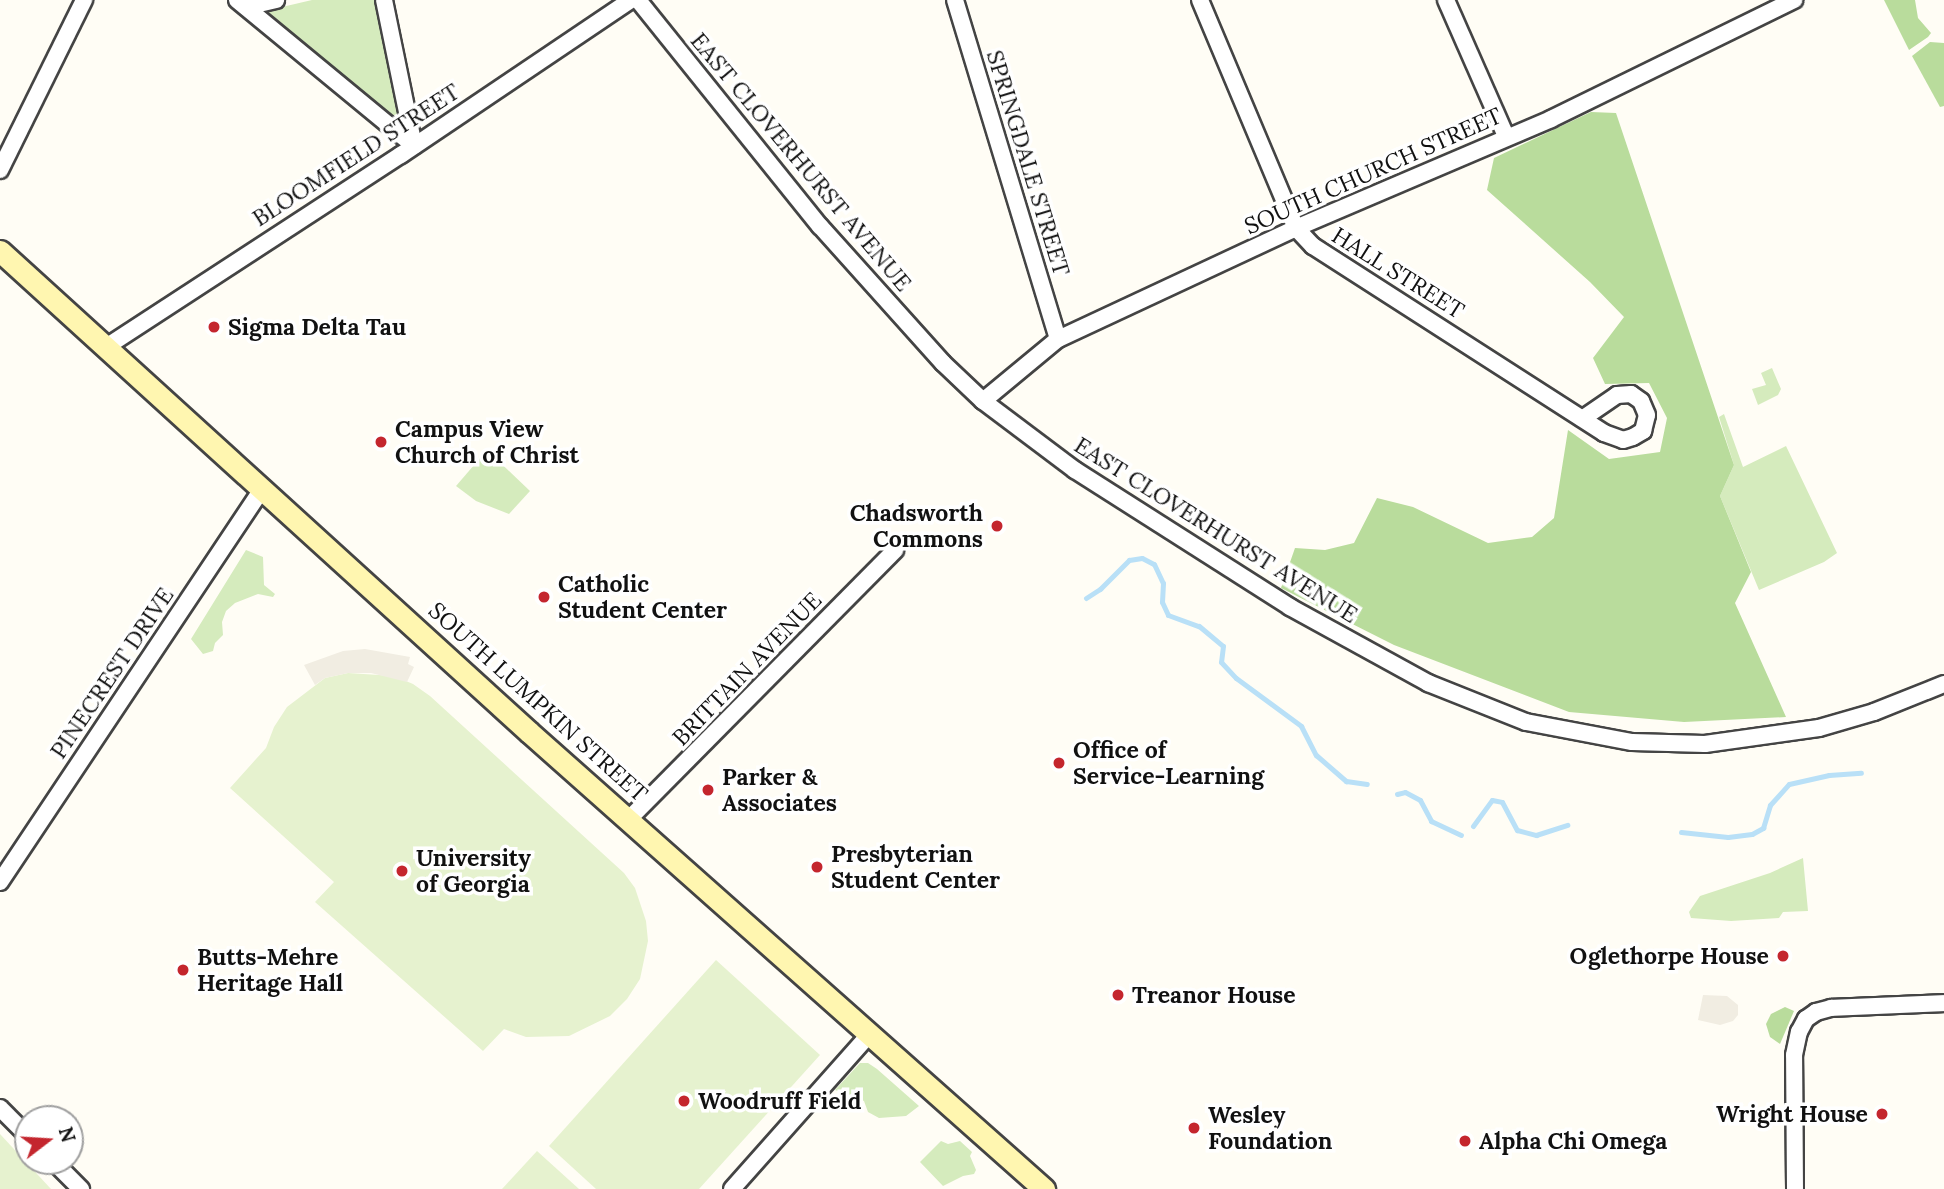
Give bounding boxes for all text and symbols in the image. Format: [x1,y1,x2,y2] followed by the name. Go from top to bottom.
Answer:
[685,27,917,297] street label: EAST CLOVERHURST AVENUE
[981,47,1075,279] street label: SPRINGDALE STREET
[247,78,465,232] street label: BLOOMFIELD STREET
[1240,102,1506,240] street label: SOUTH CHURCH STREET
[1327,221,1469,325] street label: HALL STREET
[228,313,406,341] place label: Sigma Delta Tau
[206,319,222,335] marker: Sigma Delta Tau
[395,415,579,469] place label: Campus View Church of Christ
[1069,431,1363,629] street label: EAST CLOVERHURST AVENUE
[373,434,389,450] marker: Campus View Church of Christ
[850,499,983,553] place label: Chadsworth Commons
[989,518,1005,534] marker: Chadsworth Commons
[558,570,727,624] place label: Catholic Student Center
[45,582,179,764] street label: PINECREST DRIVE
[667,586,827,752] street label: BRITTAIN AVENUE
[536,589,552,605] marker: Catholic Student Center
[423,596,653,808] street label: SOUTH LUMPKIN STREET
[1073,736,1264,790] place label: Office of Service-Learning
[1051,755,1067,771] marker: Office of Service-Learning
[722,763,837,817] place label: Parker & Associates
[700,782,716,798] marker: Parker & Associates
[831,840,1000,894] place label: Presbyterian Student Center
[416,844,531,898] place label: University of Georgia
[809,859,825,875] marker: Presbyterian Student Center
[394,863,410,879] marker: University of Georgia
[1569,942,1769,970] place label: Oglethorpe House
[197,943,343,997] place label: Butts-Mehre Heritage Hall
[1775,948,1791,964] marker: Oglethorpe House
[175,962,191,978] marker: Butts-Mehre Heritage Hall
[1132,981,1296,1009] place label: Treanor House
[1110,987,1126,1003] marker: Treanor House
[698,1087,861,1115] place label: Woodruff Field
[676,1093,692,1109] marker: Woodruff Field
[1716,1100,1868,1128] place label: Wright House
[1208,1101,1332,1155] place label: Wesley Foundation
[14,1105,84,1175] north arrow
[1874,1106,1890,1122] marker: Wright House
[1186,1120,1202,1136] marker: Wesley Foundation
[54,1124,81,1145] text: N
[1479,1127,1667,1155] place label: Alpha Chi Omega
[1457,1133,1473,1149] marker: Alpha Chi Omega

